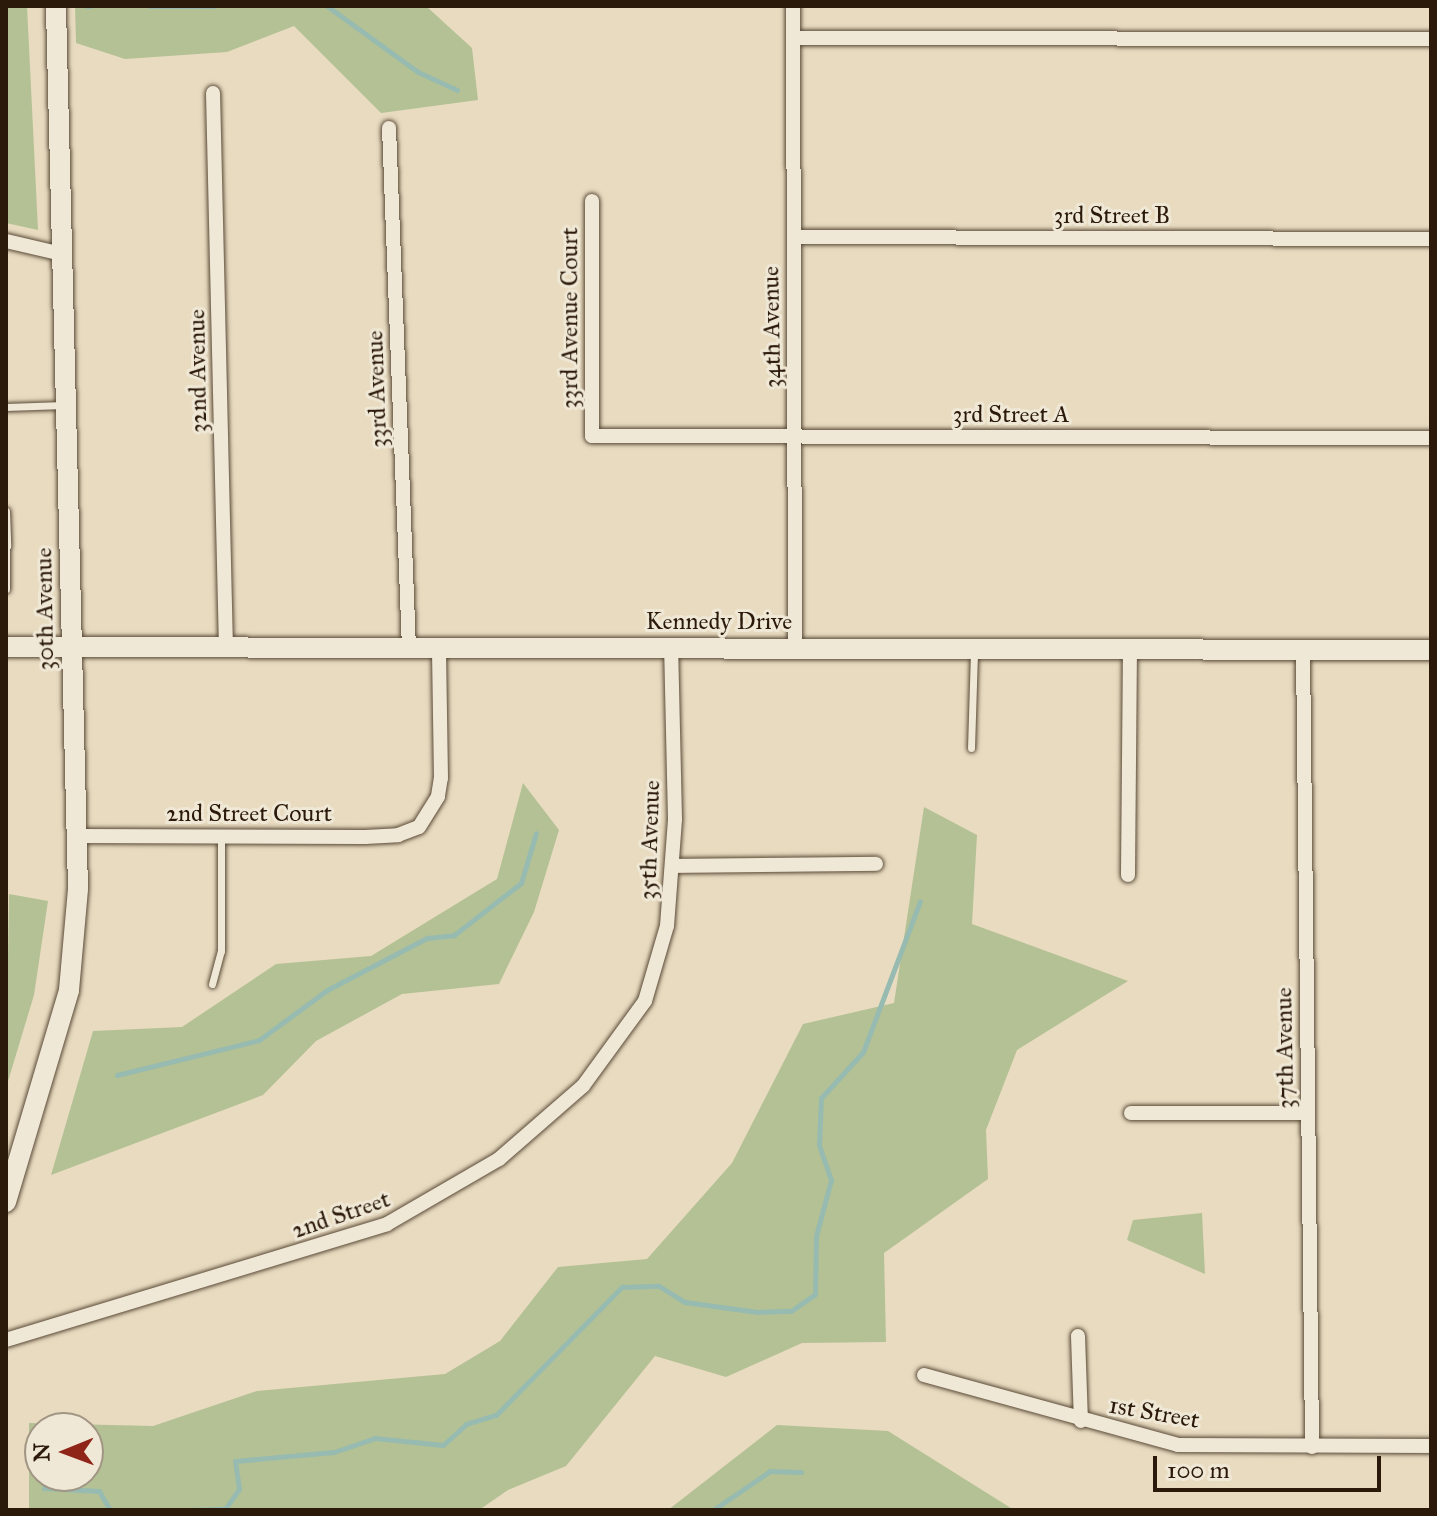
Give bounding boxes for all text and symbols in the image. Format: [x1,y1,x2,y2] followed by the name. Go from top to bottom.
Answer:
[1054,202,1170,230] street label: 3rd Street B
[556,227,584,409] street label: 33rd Avenue Court
[757,266,787,388] street label: 34th Avenue
[183,309,213,433] street label: 32nd Avenue
[361,330,393,448] street label: 33rd Avenue
[953,401,1069,429] street label: 3rd Street A
[30,547,60,671] street label: 30th Avenue
[646,608,792,636] street label: Kennedy Drive
[634,780,666,900] street label: 35th Avenue
[166,800,332,828] street label: 2nd Street Court
[1270,987,1300,1109] street label: 37th Avenue
[288,1185,394,1245] street label: 2nd Street
[1106,1391,1202,1435] street label: 1st Street
[24,1412,104,1492] north arrow
[1157,1440,1385,1490] scale bar
[28,1443,55,1462] text: N
[1167,1455,1230,1485] text: 100 m

